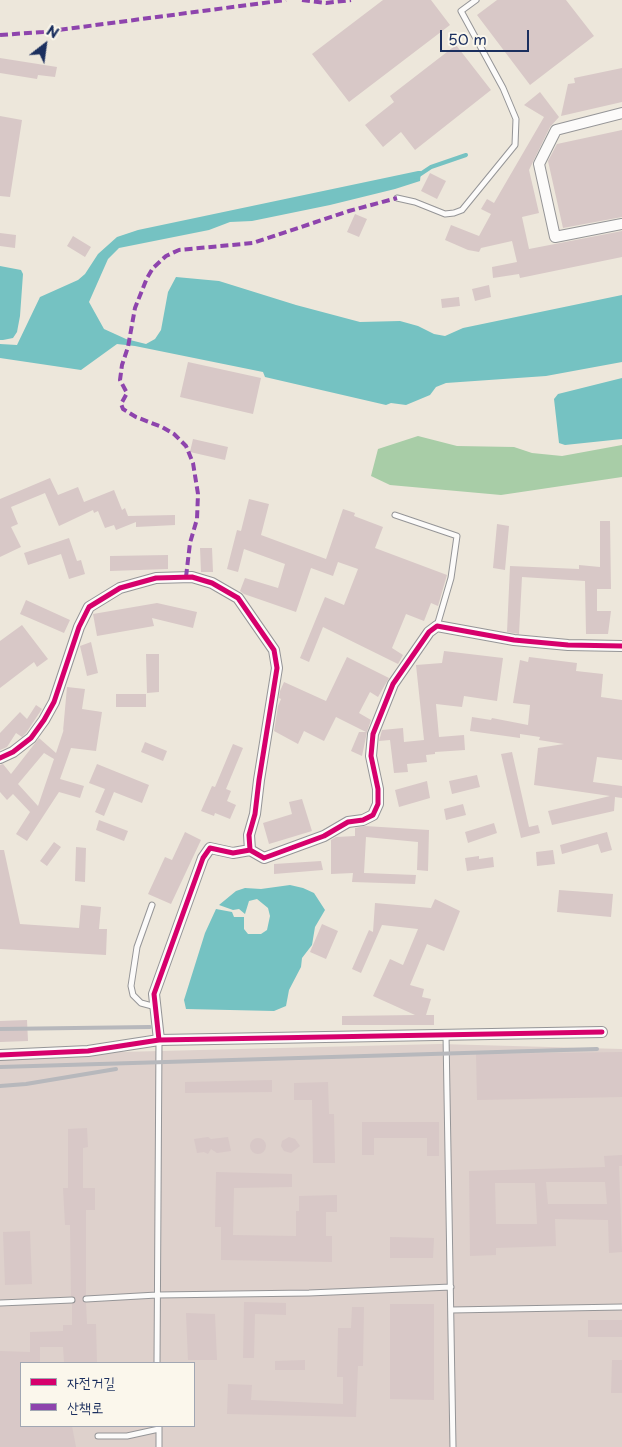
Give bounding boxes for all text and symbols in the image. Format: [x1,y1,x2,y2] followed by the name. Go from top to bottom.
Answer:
[20,20,70,70] north arrow
[43,20,63,43] text: N
[442,20,531,52] scale bar
[448,27,487,50] text: 50 m
[20,1362,195,1427] legend
[67,1370,115,1393] text: 자전거길
[67,1395,103,1418] text: 산책로

